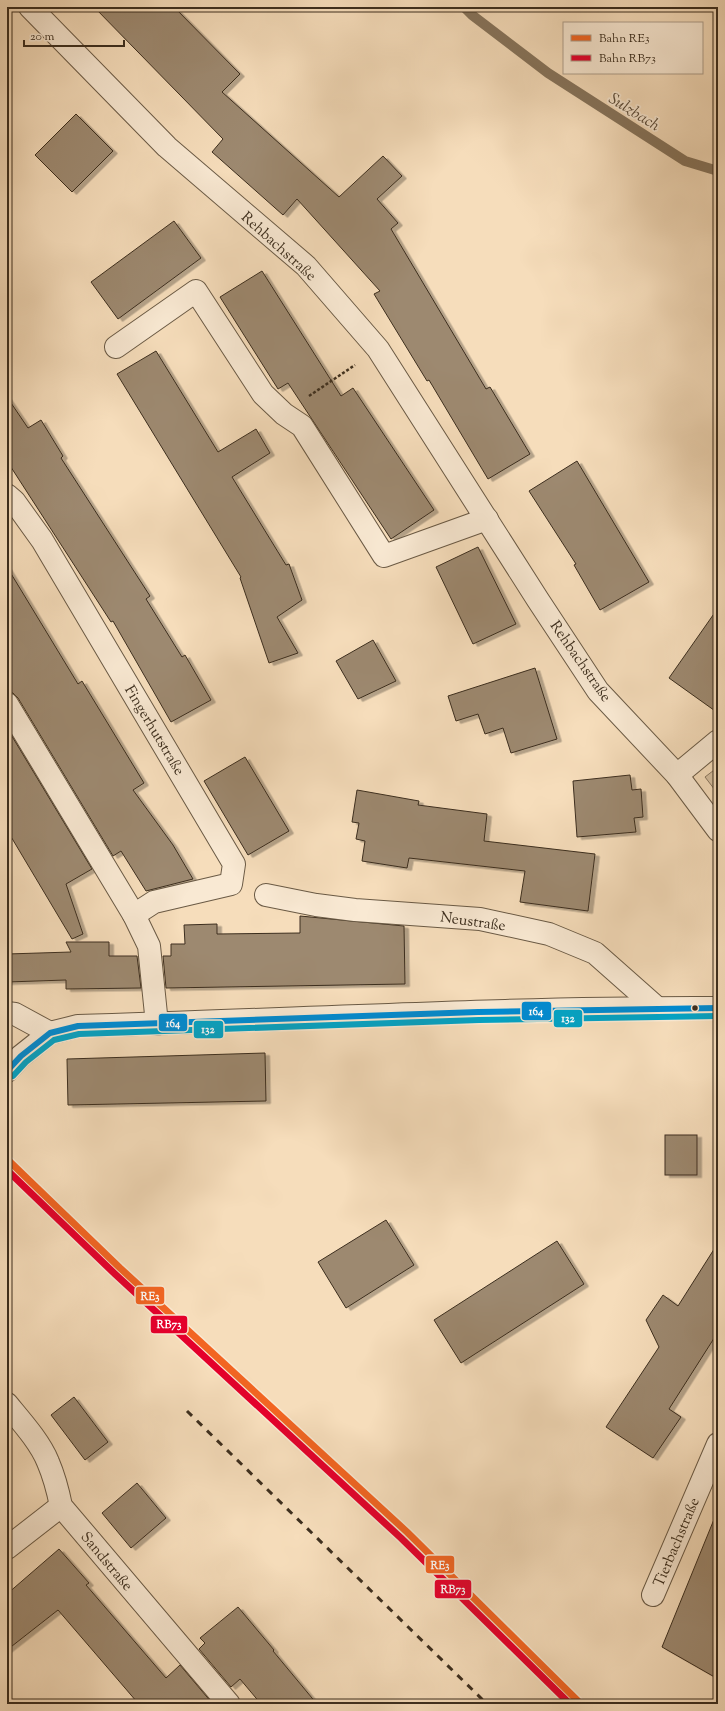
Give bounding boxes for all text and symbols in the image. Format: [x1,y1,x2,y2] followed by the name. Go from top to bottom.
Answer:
[24,22,124,48] scale bar
[563,22,703,74] legend
[30,28,55,46] text: 20 m
[599,30,650,48] text: Bahn RE3
[599,50,656,68] text: Bahn RB73
[604,88,664,138] water label: Sulzbach
[236,208,320,287] street label: Rehbachstraße
[544,617,616,707] street label: Rehbachstraße
[119,682,189,780] street label: Fingerhutstraße
[439,908,507,937] street label: Neustraße
[521,1001,552,1021] line badge: 164
[690,1003,700,1013] unlabelled marker
[528,1004,544,1020] text: 164
[553,1009,583,1028] line badge: 132
[560,1011,576,1027] text: 132
[158,1013,188,1032] line badge: 164
[165,1016,181,1032] text: 164
[193,1020,224,1039] line badge: 132
[200,1022,216,1038] text: 132
[135,1286,165,1305] line badge: RE3
[140,1289,160,1305] text: RE3
[150,1315,188,1334] line badge: RB73
[156,1317,182,1333] text: RB73
[649,1495,706,1591] street label: Tierbachstraße
[75,1528,137,1596] street label: Sandstraße
[425,1555,455,1574] line badge: RE3
[430,1558,450,1574] text: RE3
[434,1579,472,1599] line badge: RB73
[440,1582,466,1598] text: RB73

